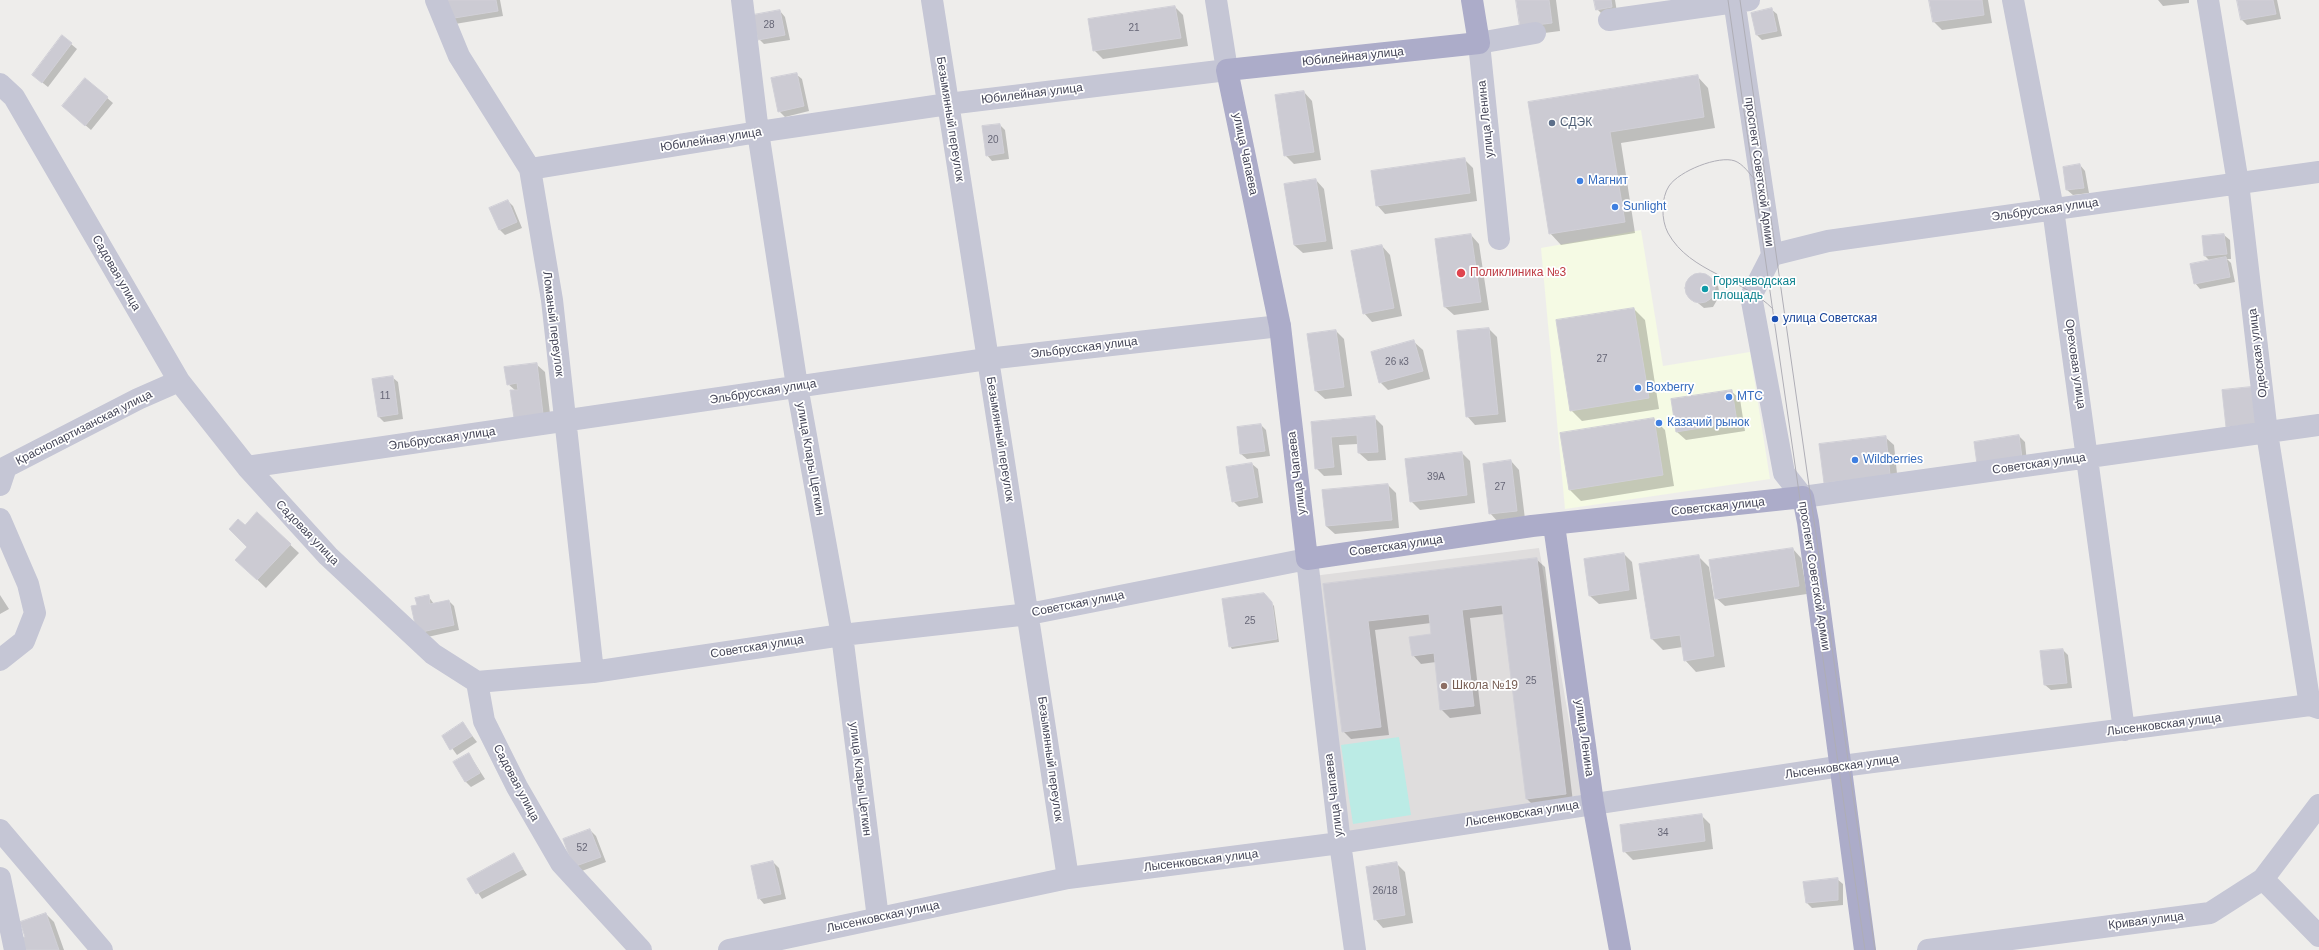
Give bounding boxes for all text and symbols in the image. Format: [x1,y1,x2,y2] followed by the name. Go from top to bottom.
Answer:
[763,19,775,31] house number: 28
[1128,22,1140,34] house number: 21
[1301,44,1405,70] street label: Юбилейная улица
[933,56,967,182] street label: Безымянный переулок
[1475,80,1497,158] street label: улица Ленина
[980,81,1084,107] street label: Юбилейная улица
[1741,96,1777,248] street label: проспект Советской Армии
[1229,112,1261,196] street label: улица Чапаева
[1560,116,1592,130] place label: СДЭК
[1547,118,1557,128] marker: СДЭК
[659,125,763,155] street label: Юбилейная улица
[987,134,999,146] house number: 20
[1588,174,1628,188] place label: Магнит
[1575,176,1585,186] marker: Магнит
[1991,195,2099,225] street label: Эльбрусская улица
[1623,200,1666,214] place label: Sunlight
[1610,202,1620,212] marker: Sunlight
[89,233,143,313] street label: Садовая улица
[1470,266,1566,280] place label: Поликлиника №3
[1455,267,1467,279] marker: Поликлиника №3
[539,271,567,377] street label: Ломаный переулок
[1713,275,1796,303] place label: Горячеводская площадь
[1700,284,1710,294] marker: Горячеводская площадь
[2245,308,2271,398] street label: Одесская улица
[1783,312,1877,326] place label: улица Советская
[1770,314,1780,324] marker: улица Советская
[2062,318,2088,410] street label: Ореховая улица
[1030,334,1138,362] street label: Эльбрусская улица
[1596,353,1608,365] house number: 27
[1385,356,1409,368] house number: 26 к3
[709,376,817,408] street label: Эльбрусская улица
[983,376,1017,502] street label: Безымянный переулок
[1646,381,1694,395] place label: Boxberry
[1633,383,1643,393] marker: Boxberry
[13,387,155,469] street label: Краснопартизанская улица
[380,390,390,402] house number: 11
[1737,390,1763,404] place label: МТС
[1724,392,1734,402] marker: МТС
[793,401,827,517] street label: улица Клары Цеткин
[1667,416,1749,430] place label: Казачий рынок
[1654,418,1664,428] marker: Казачий рынок
[388,424,496,454] street label: Эльбрусская улица
[1285,431,1309,515] street label: улица Чапаева
[1991,450,2087,478] street label: Советская улица
[1863,453,1923,467] place label: Wildberries
[1850,455,1860,465] marker: Wildberries
[1427,471,1445,483] house number: 39А
[1494,481,1506,493] house number: 27
[1670,495,1766,519] street label: Советская улица
[272,497,342,569] street label: Садовая улица
[1795,500,1833,652] street label: проспект Советской Армии
[1348,532,1444,560] street label: Советская улица
[1030,588,1126,620] street label: Советская улица
[1244,615,1256,627] house number: 25
[709,633,805,661] street label: Советская улица
[1525,675,1537,687] house number: 25
[1452,679,1518,693] place label: Школа №19
[1439,681,1449,691] marker: Школа №19
[1034,695,1066,823] street label: Безымянный переулок
[1571,699,1597,777] street label: улица Ленина
[2106,711,2222,739] street label: Лысенковская улица
[846,721,874,837] street label: улица Клары Цеткин
[490,742,542,824] street label: Садовая улица
[1784,752,1900,782] street label: Лысенковская улица
[1322,753,1346,837] street label: улица Чапаева
[1464,798,1580,830] street label: Лысенковская улица
[1657,827,1669,839] house number: 34
[576,842,588,854] house number: 52
[1143,847,1259,875] street label: Лысенковская улица
[1372,885,1398,897] house number: 26/18
[825,898,941,936] street label: Лысенковская улица
[2107,909,2185,933] street label: Кривая улица

